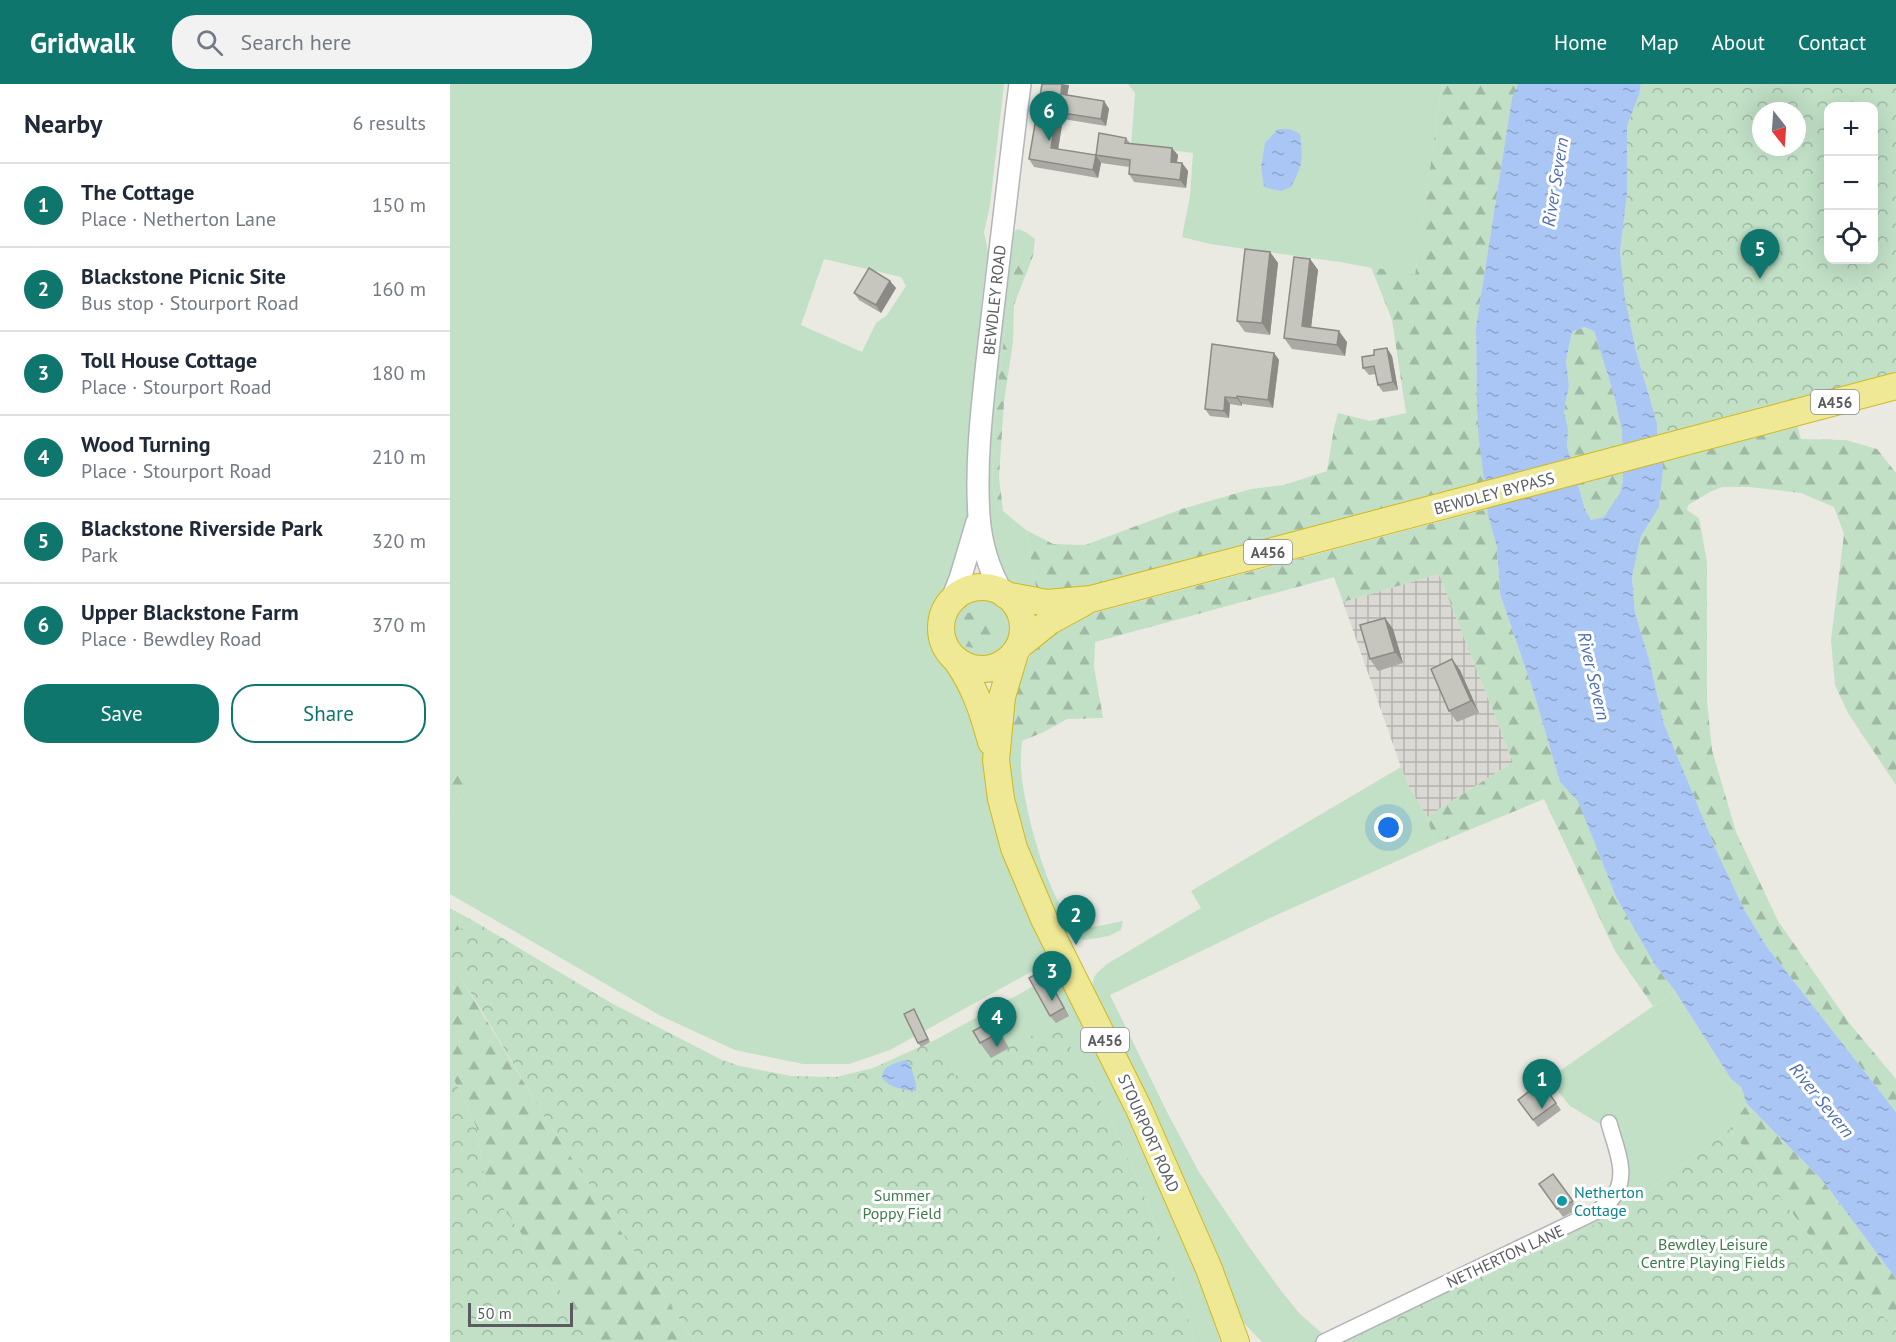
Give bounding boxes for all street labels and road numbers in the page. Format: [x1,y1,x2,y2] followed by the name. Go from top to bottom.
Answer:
[978,244,1010,356] street label: BEWDLEY ROAD
[1811,390,1859,414] road number: A456
[1432,467,1556,519] street label: BEWDLEY BYPASS
[1244,540,1292,564] road number: A456
[1081,1028,1129,1052] road number: A456
[1114,1071,1184,1195] street label: STOURPORT ROAD
[1443,1220,1567,1292] street label: NETHERTON LANE

